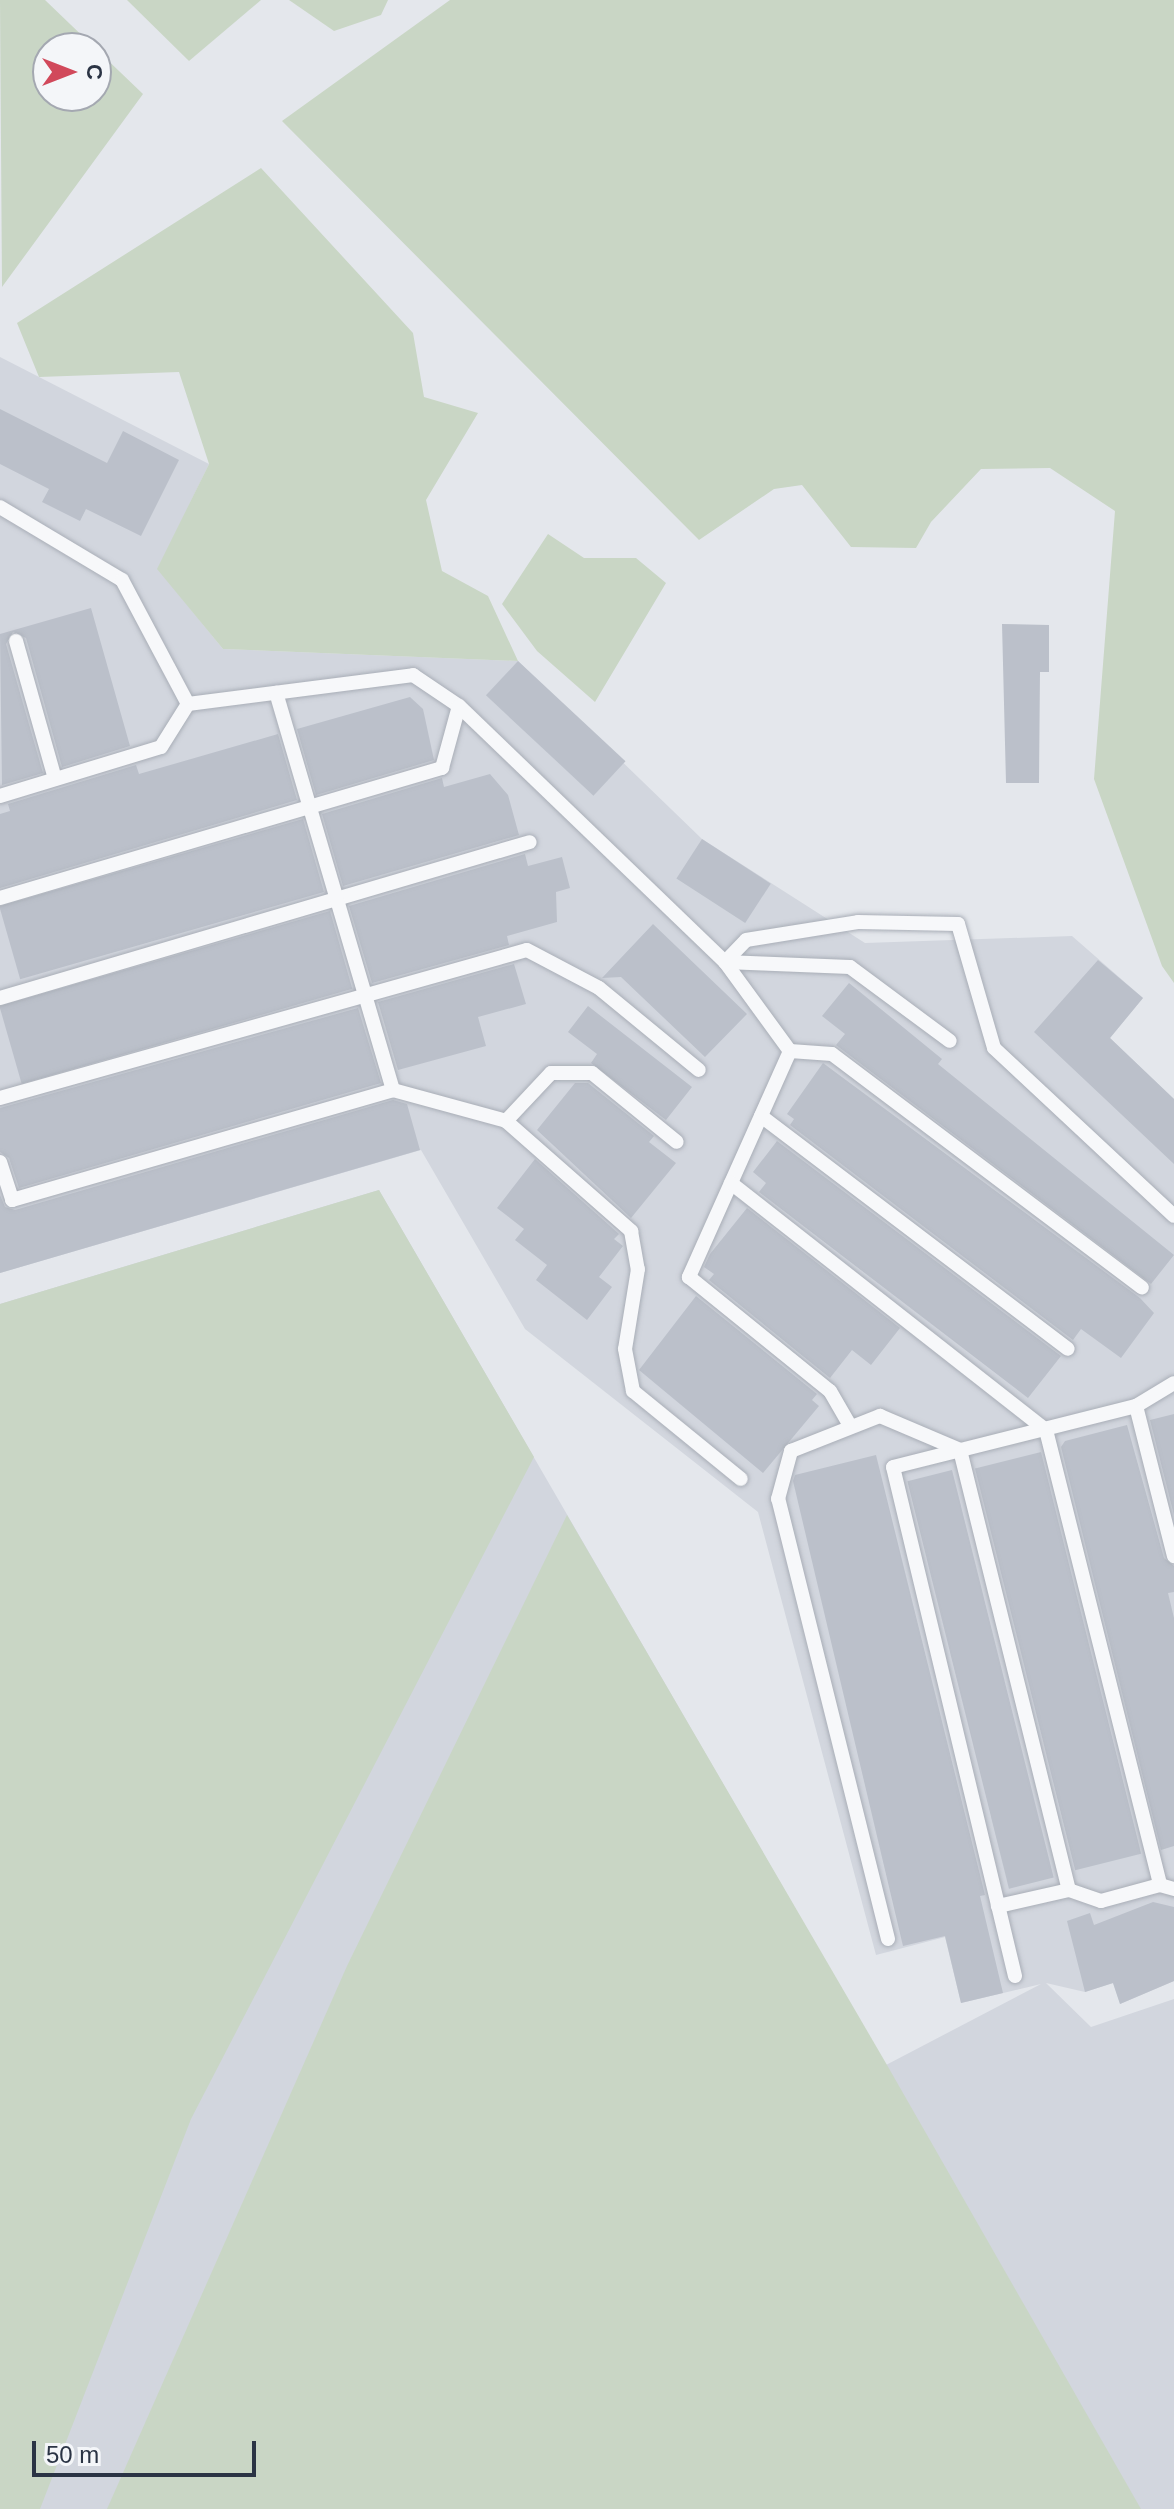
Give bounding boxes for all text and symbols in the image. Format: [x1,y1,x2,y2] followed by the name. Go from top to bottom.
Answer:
[32,32,112,112] north arrow
[82,64,107,80] text: С
[36,2425,260,2475] scale bar
[46,2441,99,2468] text: 50 m

